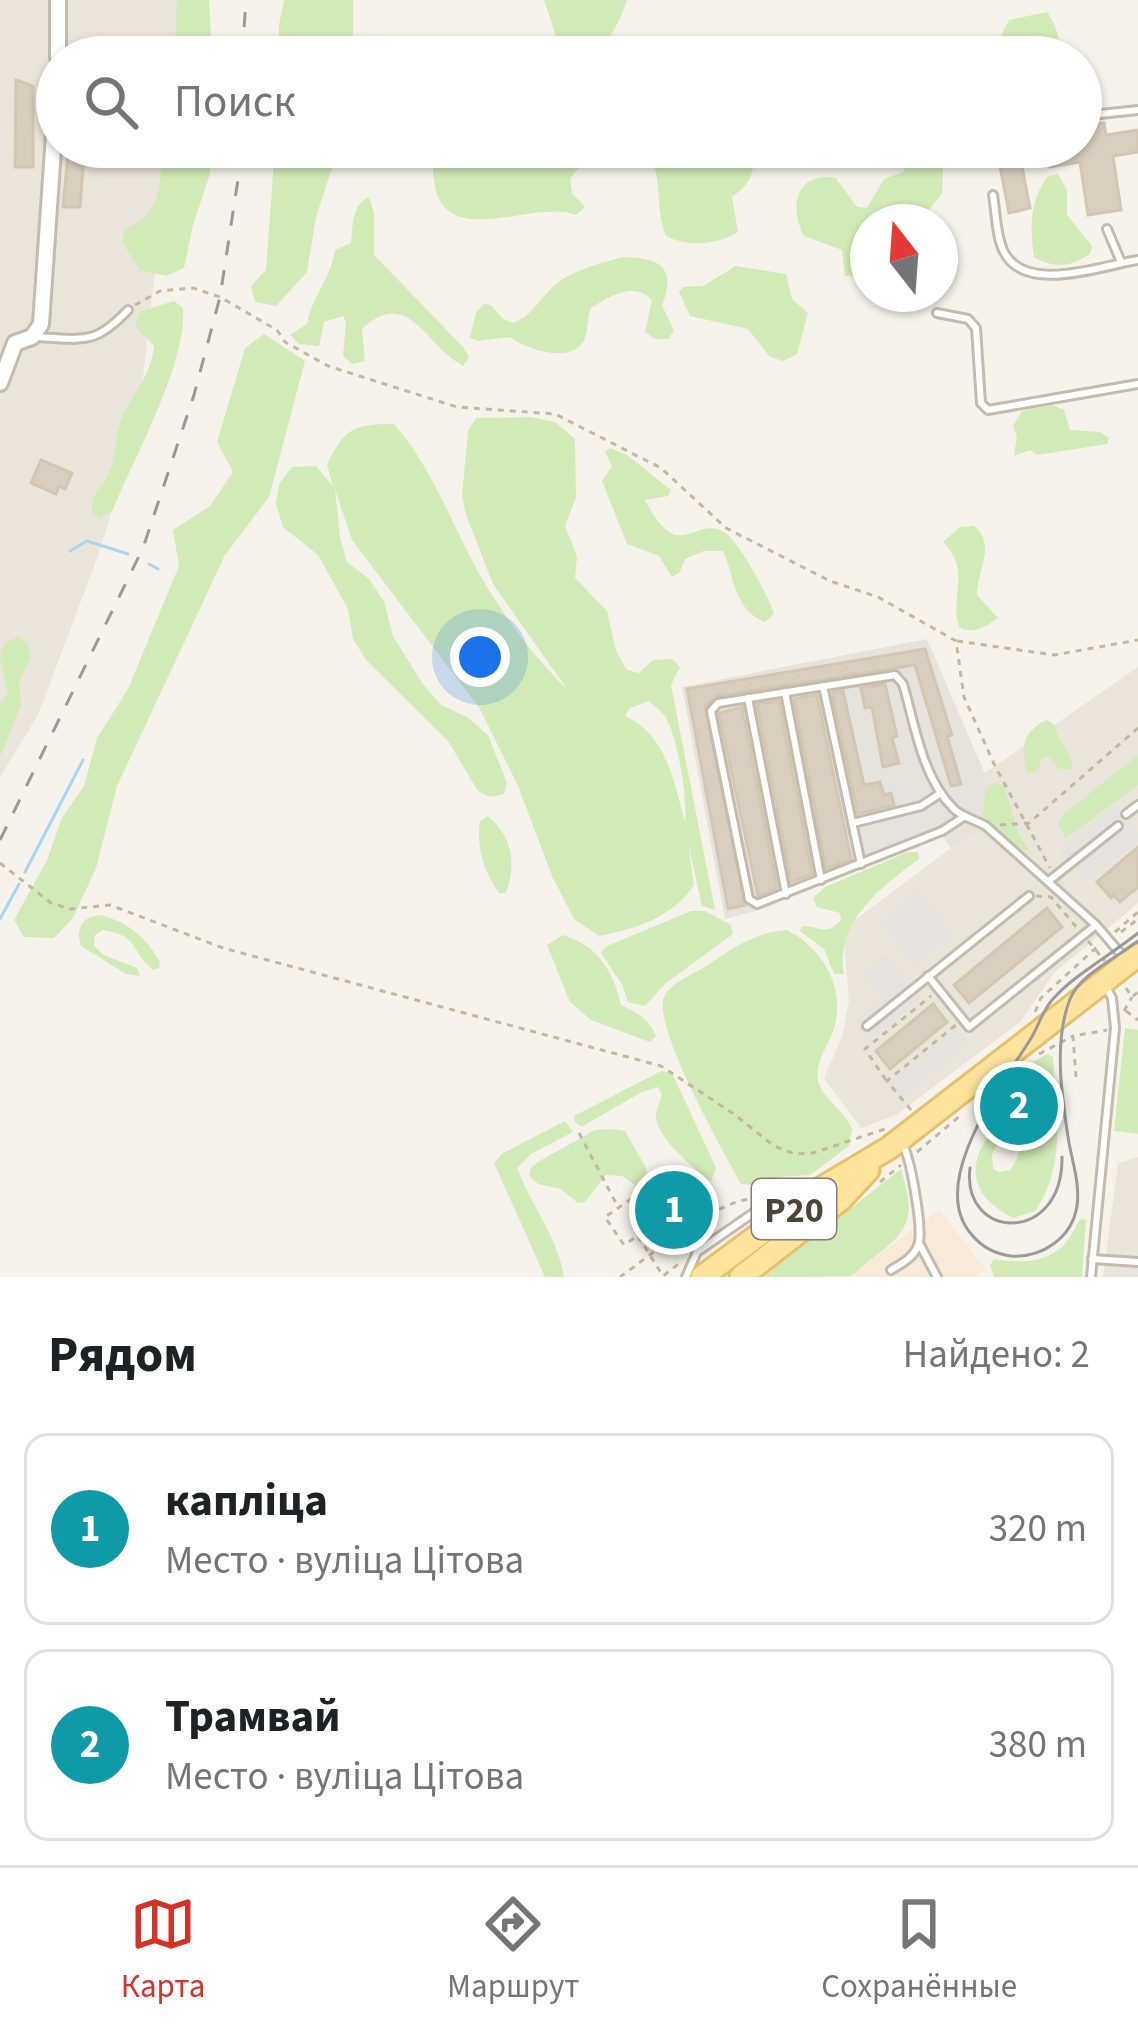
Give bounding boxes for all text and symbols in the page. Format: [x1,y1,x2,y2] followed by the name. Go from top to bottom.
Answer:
[36,36,1102,168] search box
[78,69,144,135] icon: search
[174,70,296,134] text: Поиск
[850,204,958,312] north arrow
[450,627,510,687] your location
[980,1061,1058,1151] pin: 2
[635,1165,713,1255] pin: 1
[752,1179,836,1239] road number: Р20
[48,1319,197,1391] text: Рядом
[903,1327,1090,1383] text: Найдено: 2
[165,1469,328,1533] text: капліца
[80,1501,100,1557] text: 1
[989,1501,1087,1557] text: 320 m
[165,1533,524,1589] text: Место · вуліца Цітова
[165,1685,341,1749] text: Трамвай
[80,1717,100,1773] text: 2
[989,1717,1087,1773] text: 380 m
[165,1749,524,1805] text: Место · вуліца Цітова
[121,1891,205,2010] tab: Карта
[447,1891,580,2010] tab: Маршрут
[821,1891,1017,2010] tab: Сохранённые

